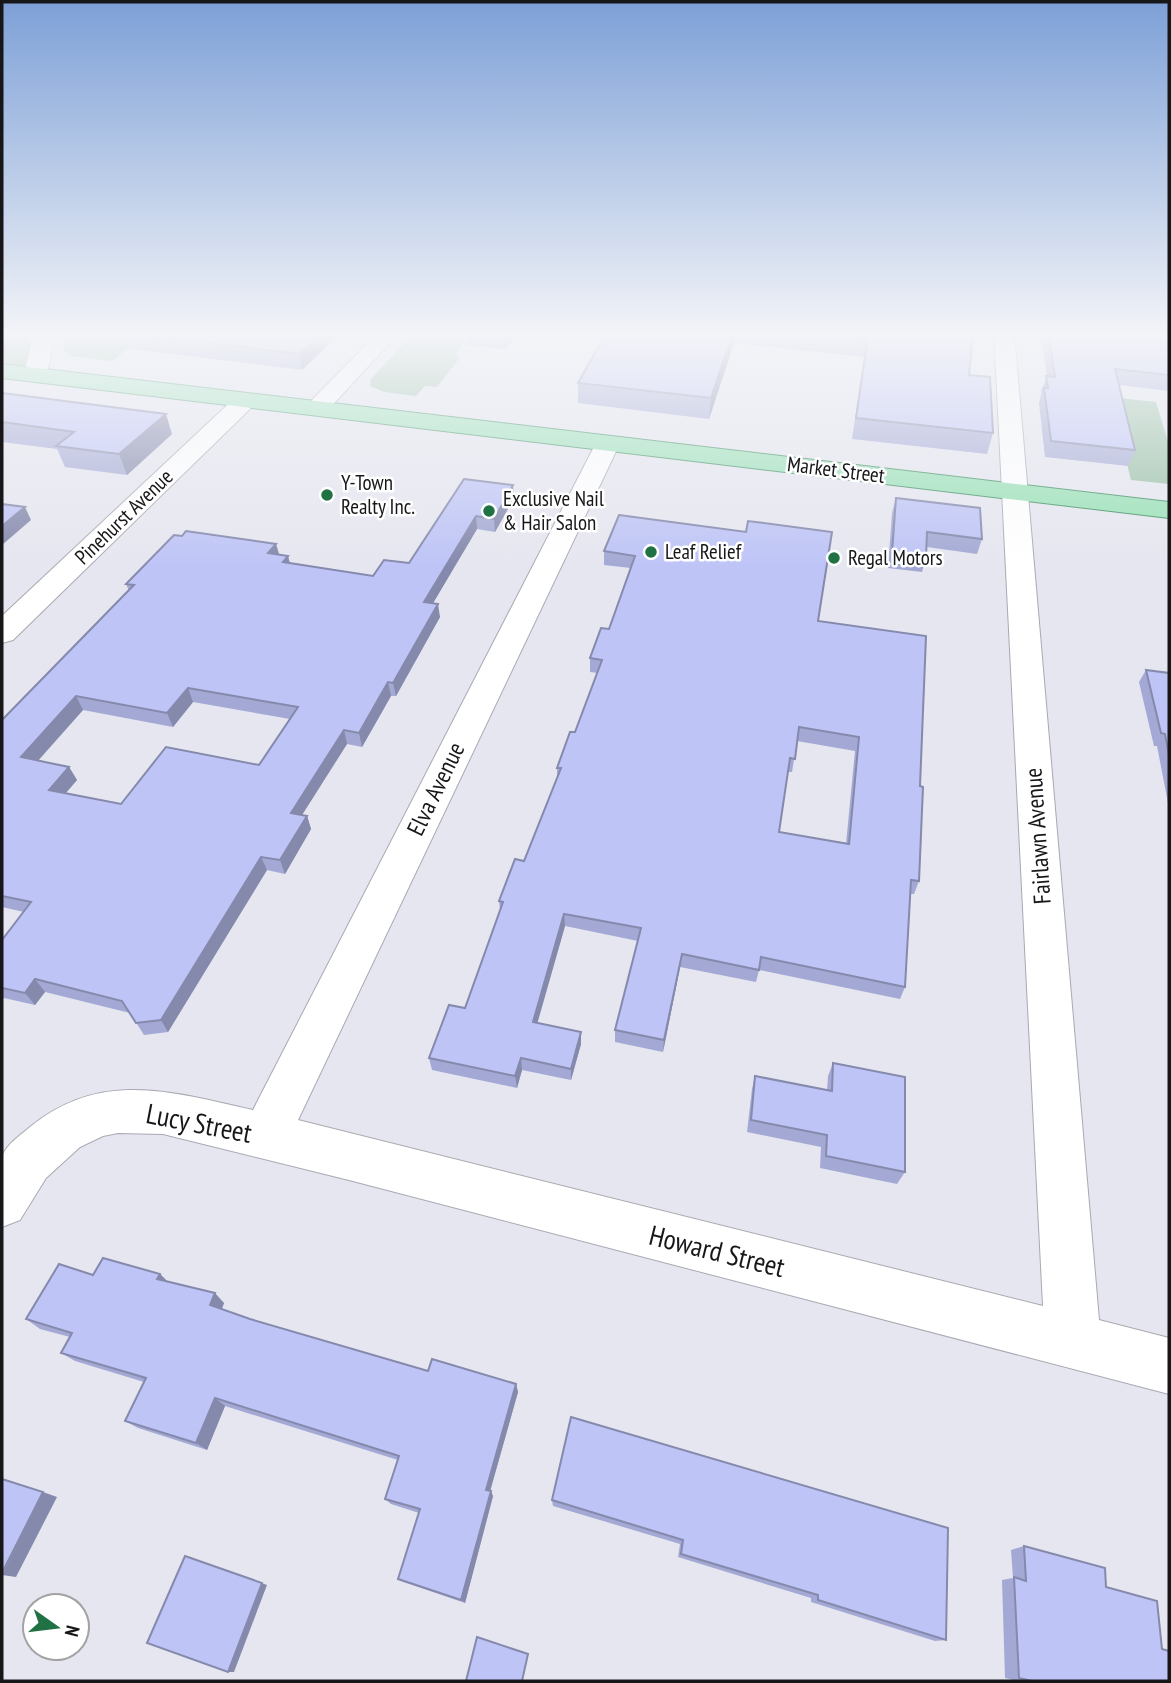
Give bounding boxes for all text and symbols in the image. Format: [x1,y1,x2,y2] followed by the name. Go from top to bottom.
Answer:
[786,450,886,489] street label: Market Street
[69,463,178,570] street label: Pinehurst Avenue
[341,469,415,520] place label: Y-Town Realty Inc.
[503,485,604,536] place label: Exclusive Nail & Hair Salon
[319,487,335,503] marker: Y-Town Realty Inc.
[481,503,497,519] marker: Exclusive Nail & Hair Salon
[665,538,742,565] place label: Leaf Relief
[643,544,659,560] marker: Leaf Relief
[848,544,943,571] place label: Regal Motors
[826,550,842,566] marker: Regal Motors
[400,737,471,840] street label: Elva Avenue
[1017,767,1058,905] street label: Fairlawn Avenue
[143,1094,255,1151] street label: Lucy Street
[646,1216,789,1285] street label: Howard Street
[21,1592,91,1662] north arrow
[60,1623,85,1639] text: N

